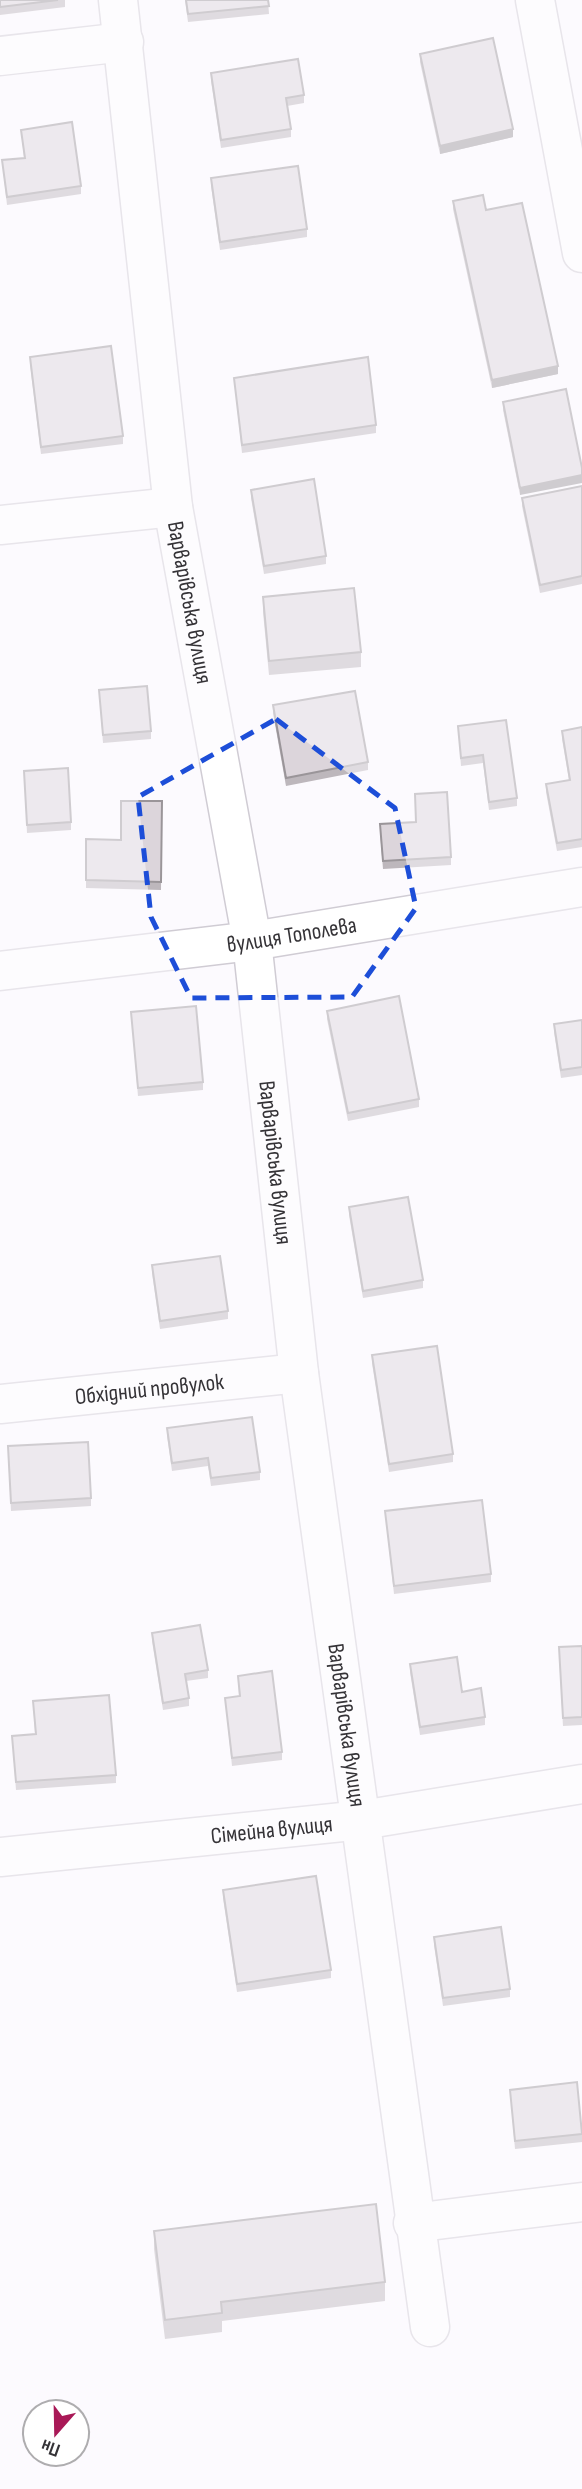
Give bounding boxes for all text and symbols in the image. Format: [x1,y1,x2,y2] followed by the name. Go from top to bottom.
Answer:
[161,519,218,686] street label: Варварівська вулиця
[225,911,359,959] street label: вулиця Тополева
[252,1079,298,1246] street label: Варварівська вулиця
[74,1368,225,1411] street label: Обхідний провулок
[321,1642,371,1809] street label: Варварівська вулиця
[209,1810,334,1850] street label: Сімейна вулиця
[21,2398,91,2468] north arrow
[38,2434,63,2462] text: Пн

